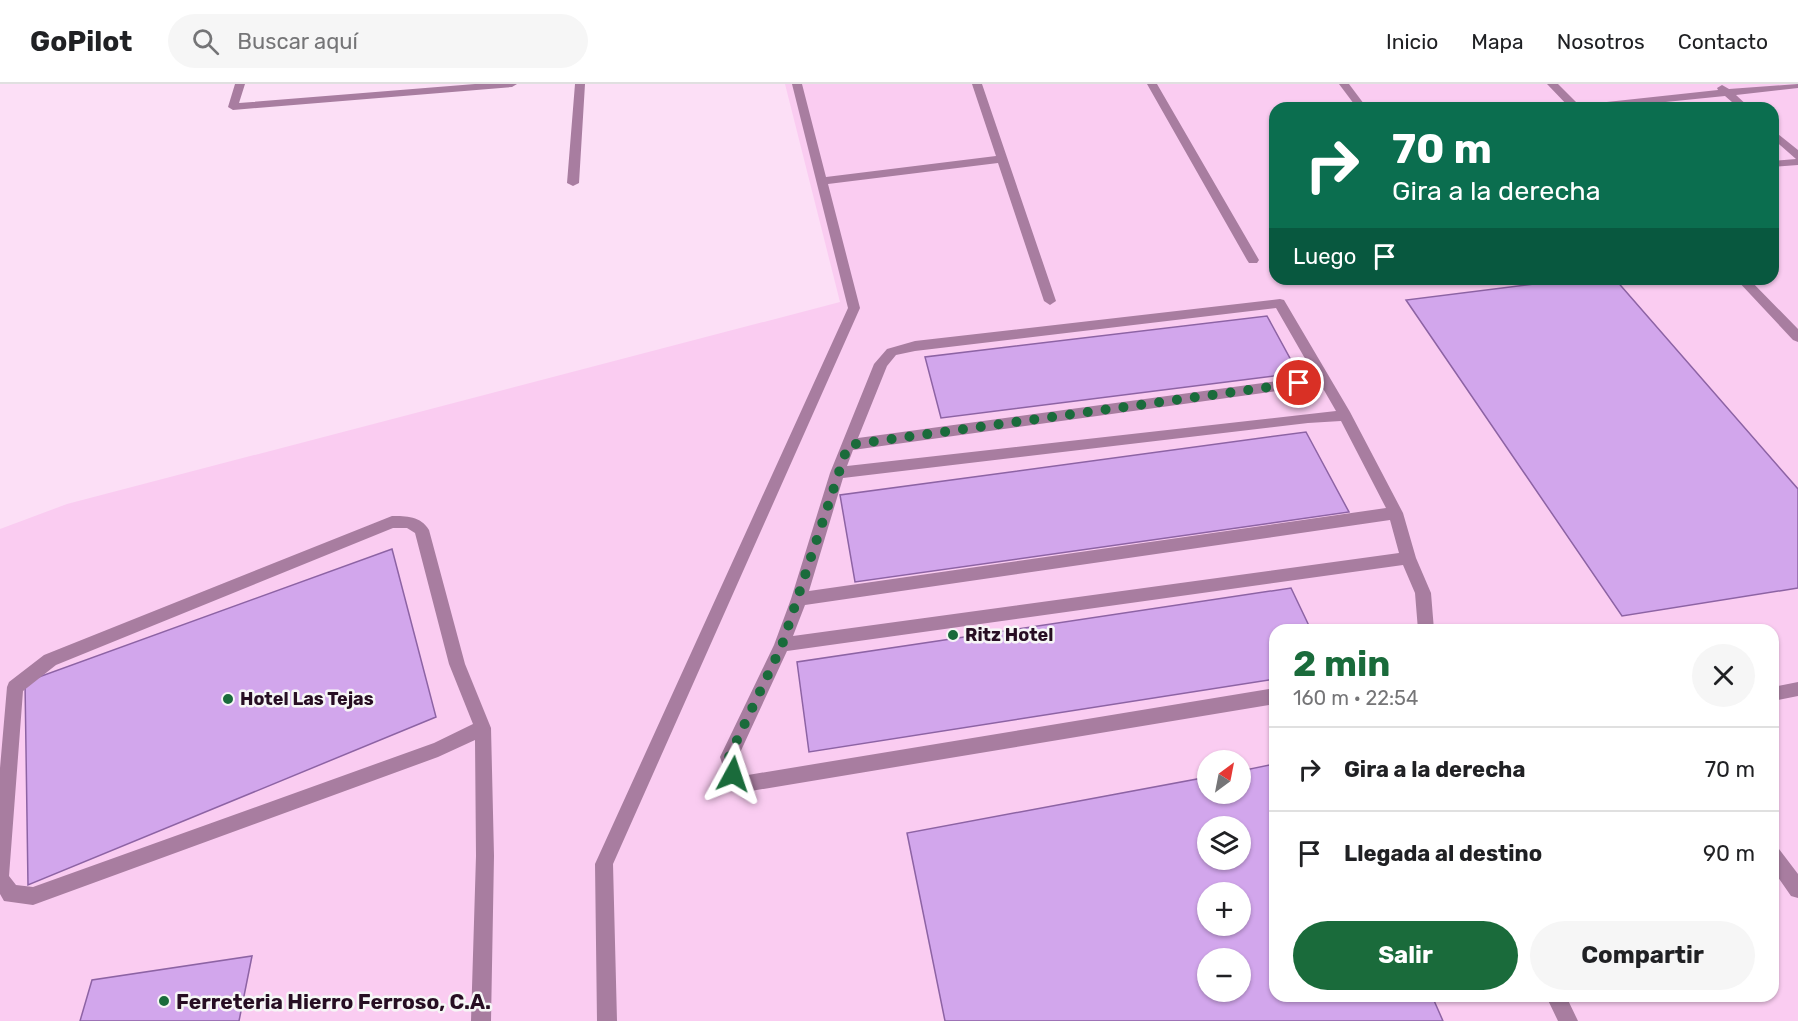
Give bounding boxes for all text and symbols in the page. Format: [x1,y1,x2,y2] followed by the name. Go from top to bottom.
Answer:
[168,14,588,68] search box
[30,25,132,58] text: GoPilot
[189,25,222,58] icon: search
[237,28,358,55] text: Buscar aquí
[1386,29,1438,54] text: Inicio
[1471,29,1524,54] text: Mapa
[1557,29,1645,54] text: Nosotros
[1678,29,1768,54] text: Contacto
[1392,124,1492,174] text: 70 m
[1293,126,1371,204] icon: right
[1392,175,1601,207] text: Gira a la derecha
[1368,240,1401,273] icon: arrive
[1293,243,1356,270] text: Luego
[1273,357,1324,408] pin
[1282,366,1315,399] icon: arrive
[965,624,1053,646] place label: Ritz Hotel
[946,628,960,642] marker: Ritz Hotel
[1293,642,1391,685] text: 2 min
[1692,644,1755,707] button: close
[1293,686,1418,710] text: 160 m · 22:54
[240,688,374,710] place label: Hotel Las Tejas
[221,692,235,706] marker: Hotel Las Tejas
[701,742,765,806] position arrow
[1197,750,1251,804] north arrow
[1197,750,1251,1002] map controls
[1293,753,1326,786] icon: right
[1344,756,1525,783] text: Gira a la derecha
[1705,756,1755,783] text: 70 m
[1197,816,1251,870] button: layers
[1293,837,1326,870] icon: arrive
[1344,840,1542,867] text: Llegada al destino
[1703,840,1755,867] text: 90 m
[1197,882,1251,936] button: +
[1293,921,1518,990] button: Salir
[1530,921,1755,990] button: Compartir
[1197,948,1251,1002] button: −
[176,989,491,1014] place label: Ferreteria Hierro Ferroso, C.A.
[157,994,171,1008] marker: Ferreteria Hierro Ferroso, C.A.

